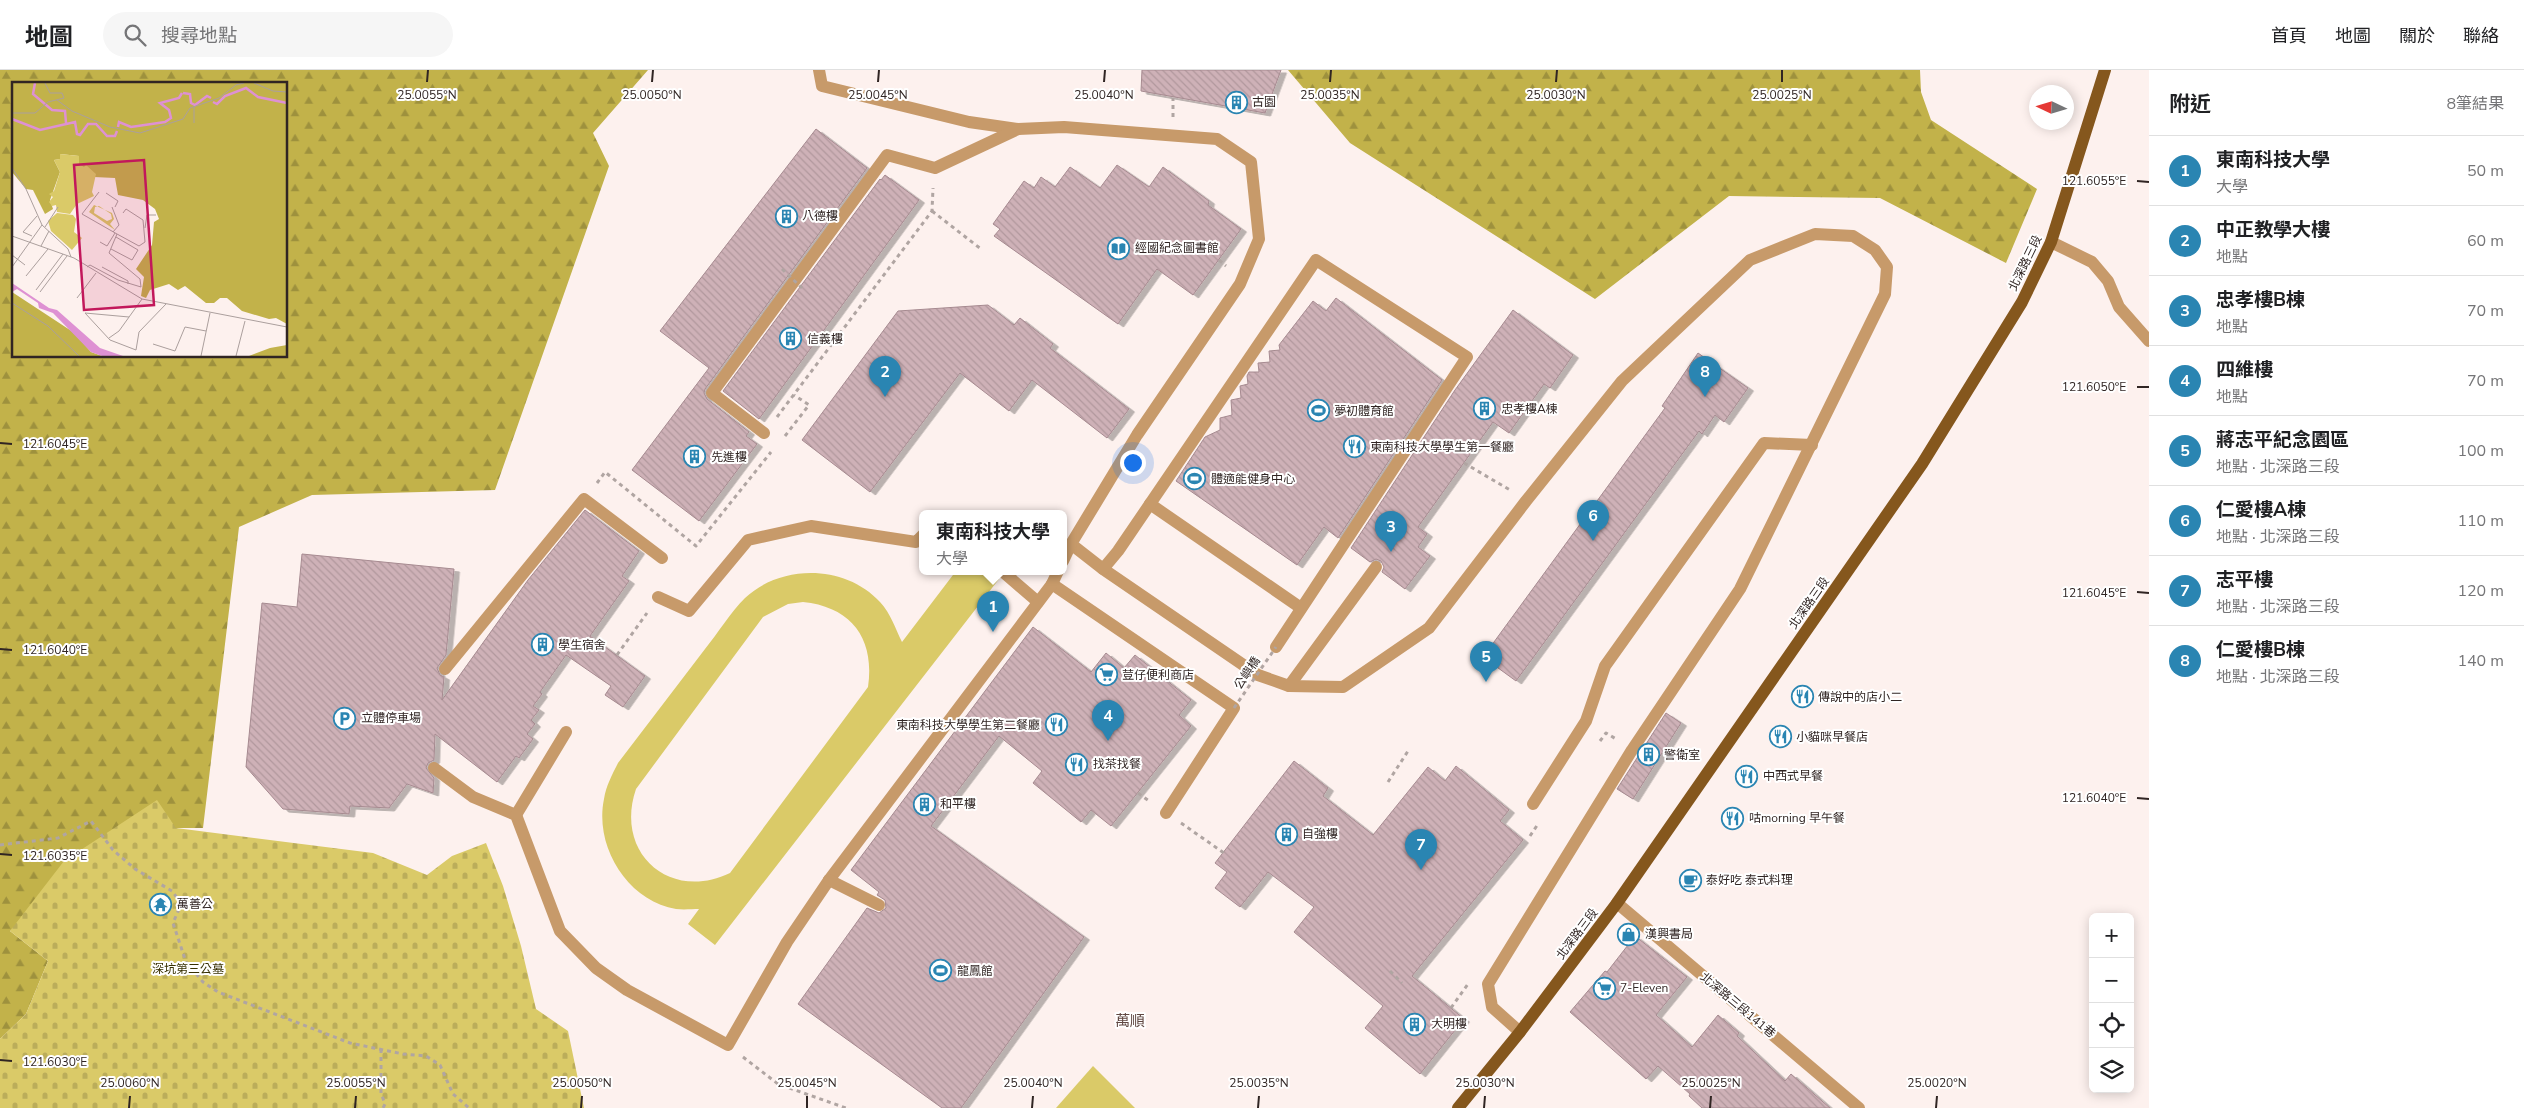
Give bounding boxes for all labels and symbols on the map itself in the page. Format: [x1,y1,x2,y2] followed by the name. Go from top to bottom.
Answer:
[12,82,288,358] inset map
[2029,85,2074,130] north arrow
[397,87,457,103] text: 25.0055°N
[622,87,682,103] text: 25.0050°N
[848,87,908,103] text: 25.0045°N
[1074,87,1134,103] text: 25.0040°N
[1300,87,1360,103] text: 25.0035°N
[1526,87,1586,103] text: 25.0030°N
[1752,87,1812,103] text: 25.0025°N
[1224,90,1248,114] building icon: 古園
[1252,94,1276,110] place label: 古園
[2062,173,2126,189] text: 121.6055°E
[774,204,798,228] building icon: 八德樓
[802,208,838,224] place label: 八德樓
[2005,233,2045,293] street label: 北深路三段
[1107,236,1131,260] library icon: 經國紀念圖書館
[1135,240,1219,256] place label: 經國紀念圖書館
[779,327,803,351] building icon: 信義樓
[807,331,843,347] place label: 信義樓
[869,356,901,397] pin: 2
[1689,356,1721,397] pin: 8
[2062,379,2126,395] text: 121.6050°E
[1473,397,1497,421] building icon: 忠孝樓A棟
[1306,399,1330,423] sports icon: 夢初體育館
[1501,401,1558,417] place label: 忠孝樓A棟
[1334,403,1394,419] place label: 夢初體育館
[1342,435,1366,459] restaurant icon: 東南科技大學學生第一餐廳
[23,436,87,452] text: 121.6045°E
[1370,439,1514,455] place label: 東南科技大學學生第一餐廳
[683,445,707,469] building icon: 先進樓
[711,449,747,465] place label: 先進樓
[1120,450,1146,476] your location
[1183,467,1207,491] sports icon: 體適能健身中心
[1211,471,1295,487] place label: 體適能健身中心
[1577,500,1609,541] pin: 6
[1375,511,1407,552] pin: 3
[1785,574,1833,632] street label: 北深路三段
[2062,585,2126,601] text: 121.6045°E
[977,591,1009,632] pin: 1
[530,633,554,657] building icon: 學生宿舍
[558,637,606,653] place label: 學生宿舍
[1470,641,1502,682] pin: 5
[23,642,87,658] text: 121.6040°E
[1230,654,1264,692] street label: 公嶼橋
[1094,663,1118,687] supermarket icon: 荳仔便利商店
[1122,667,1194,683] place label: 荳仔便利商店
[1790,685,1814,709] restaurant icon: 傳說中的店小二
[1818,689,1902,705] place label: 傳說中的店小二
[1092,700,1124,741] pin: 4
[333,706,357,730] parking icon: 立體停車場
[361,710,421,726] place label: 立體停車場
[1044,713,1068,737] restaurant icon: 東南科技大學學生第二餐廳
[896,717,1040,733] place label: 東南科技大學學生第二餐廳
[1768,725,1792,749] restaurant icon: 小貓咪早餐店
[1796,729,1868,745] place label: 小貓咪早餐店
[1636,743,1660,767] building icon: 警衛室
[1664,747,1700,763] place label: 警衛室
[1065,752,1089,776] restaurant icon: 找茶找餐
[1093,756,1141,772] place label: 找茶找餐
[1735,764,1759,788] restaurant icon: 中西式早餐
[1763,768,1823,784] place label: 中西式早餐
[2062,790,2126,806] text: 121.6040°E
[912,792,936,816] building icon: 和平樓
[940,796,976,812] place label: 和平樓
[1721,806,1745,830] restaurant icon: 咕morning 早午餐
[1749,810,1845,826] place label: 咕morning 早午餐
[1274,822,1298,846] building icon: 自強樓
[1302,826,1338,842] place label: 自強樓
[1405,829,1437,870] pin: 7
[23,848,87,864] text: 121.6035°E
[1678,868,1702,892] cafe icon: 泰好吃 泰式料理
[1706,872,1793,888] place label: 泰好吃 泰式料理
[149,892,173,916] temple icon: 萬善公
[177,896,213,912] place label: 萬善公
[1553,905,1601,963] street label: 北深路三段
[1617,922,1641,946] shop icon: 漢興書局
[1645,926,1693,942] place label: 漢興書局
[929,959,953,983] sports icon: 龍鳳館
[152,961,224,977] park label: 深坑第三公墓
[957,963,993,979] place label: 龍鳳館
[1697,969,1779,1041] street label: 北深路三段141巷
[1592,976,1616,1000] supermarket icon: 7-Eleven
[1620,980,1668,996] place label: 7-Eleven
[1115,1011,1145,1031] district label: 萬順
[1403,1012,1427,1036] building icon: 大明樓
[1431,1016,1467,1032] place label: 大明樓
[23,1054,87,1070] text: 121.6030°E
[100,1075,160,1091] text: 25.0060°N
[326,1075,386,1091] text: 25.0055°N
[552,1075,612,1091] text: 25.0050°N
[777,1075,837,1091] text: 25.0045°N
[1003,1075,1063,1091] text: 25.0040°N
[1229,1075,1289,1091] text: 25.0035°N
[1455,1075,1515,1091] text: 25.0030°N
[1681,1075,1741,1091] text: 25.0025°N
[1907,1075,1967,1091] text: 25.0020°N

